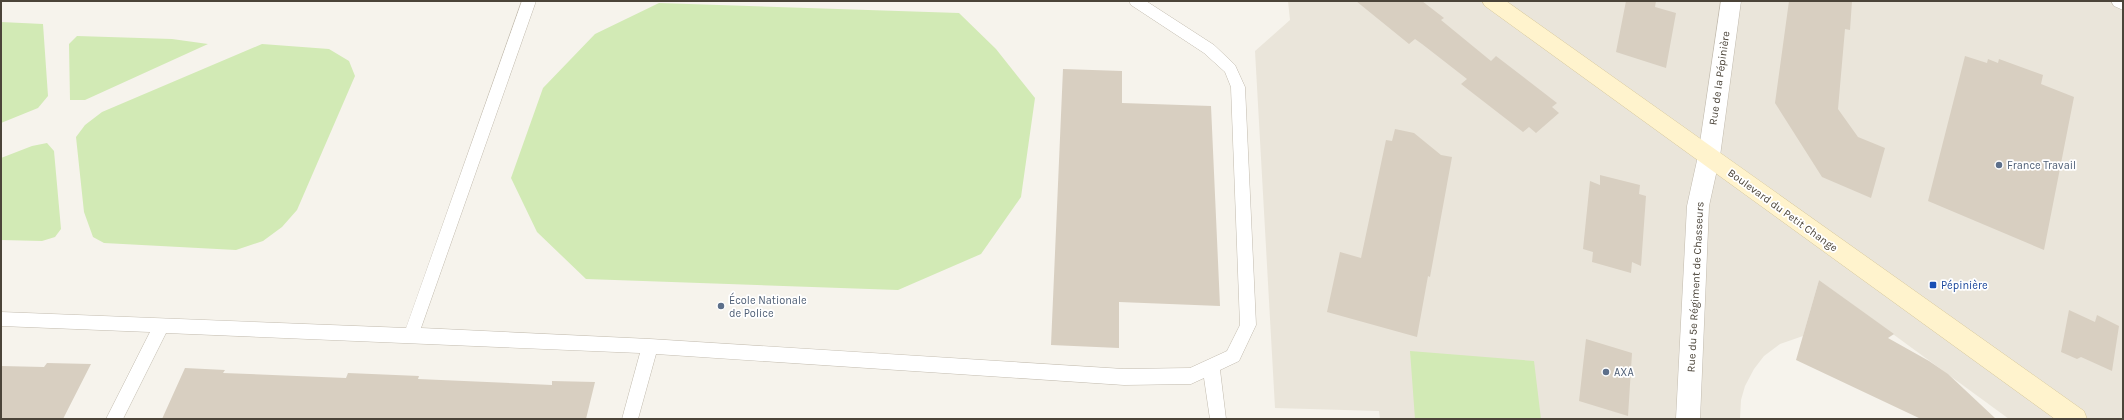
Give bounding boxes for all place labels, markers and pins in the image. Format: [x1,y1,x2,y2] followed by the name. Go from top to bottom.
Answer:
[2007,159,2076,172] place label: France Travail
[1994,160,2004,170] marker: France Travail
[1941,279,1988,292] place label: Pépinière
[1928,280,1938,290] marker: Pépinière
[729,292,807,320] place label: École Nationale de Police
[716,301,726,311] marker: École Nationale de Police
[1614,366,1634,379] place label: AXA
[1601,367,1611,377] marker: AXA

